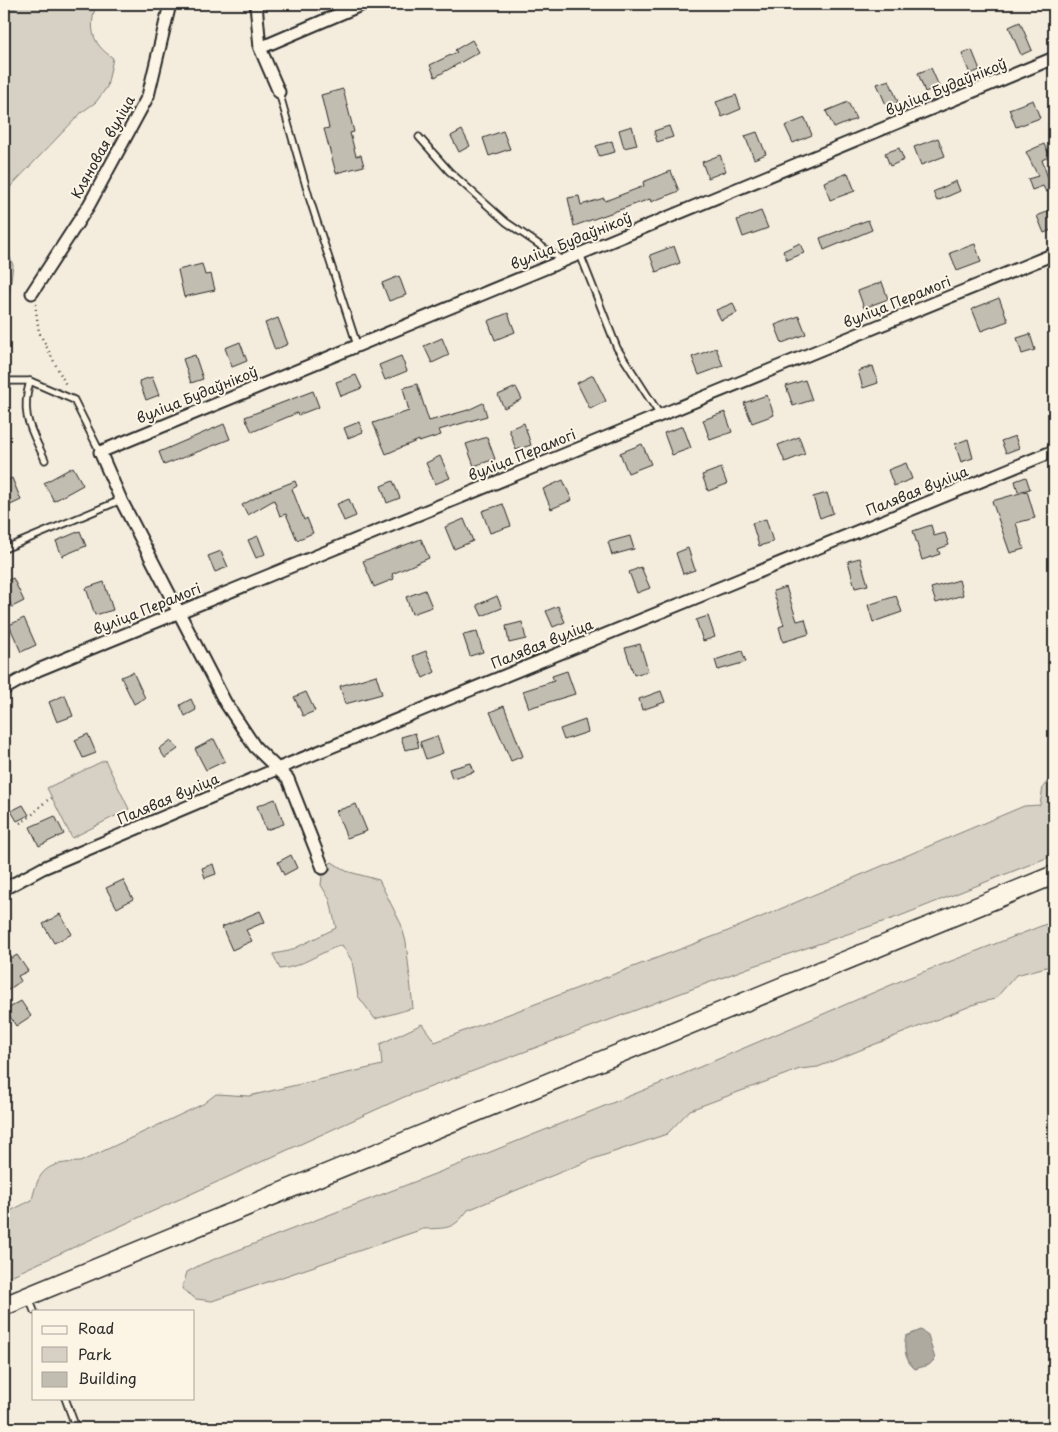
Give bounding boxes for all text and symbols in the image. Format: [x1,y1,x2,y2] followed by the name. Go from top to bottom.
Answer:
[882,53,1010,120] street label: вуліца Будаўнікоў
[65,91,140,202] street label: Кляновая вуліца
[507,207,635,274] street label: вуліца Будаўнікоў
[840,270,954,333] street label: вуліца Перамогі
[133,361,261,428] street label: вуліца Будаўнікоў
[465,423,579,486] street label: вуліца Перамогі
[862,460,972,521] street label: Палявая вуліца
[90,577,204,640] street label: вуліца Перамогі
[487,613,597,674] street label: Палявая вуліца
[114,767,222,829] street label: Палявая вуліца
[32,1310,195,1400] legend
[78,1316,114,1339] text: Road
[78,1342,112,1365] text: Park
[78,1366,137,1389] text: Building

